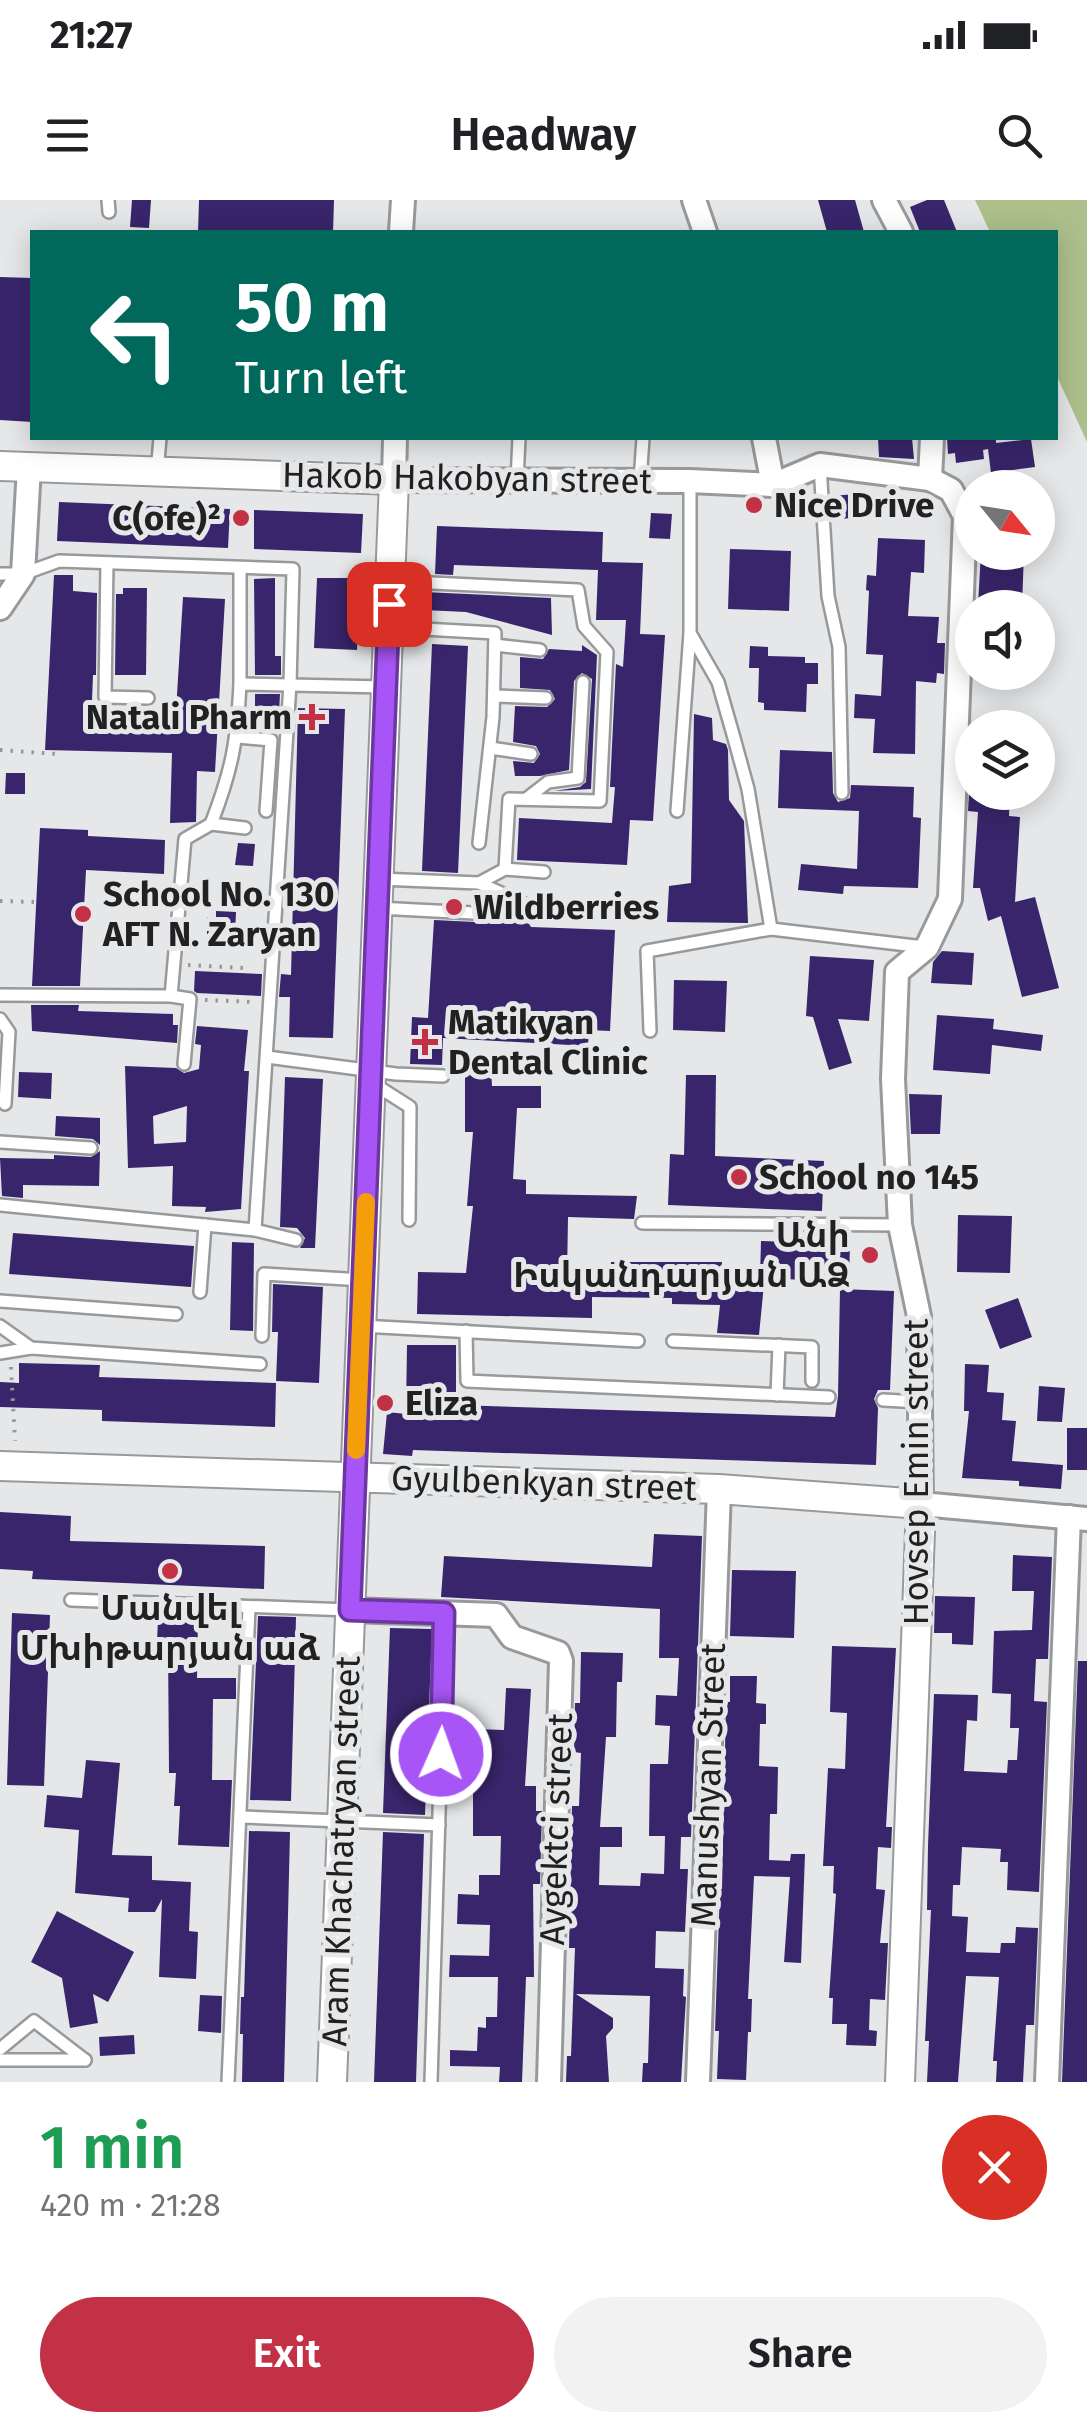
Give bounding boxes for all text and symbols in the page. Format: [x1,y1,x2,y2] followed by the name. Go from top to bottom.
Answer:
[50,12,133,58] text: 21:27
[40,108,95,163] icon: menu
[451,108,636,162] text: Headway
[992,108,1047,163] icon: search
[235,266,389,350] text: 50 m
[70,270,200,400] icon: left
[235,351,407,405] text: Turn left
[282,454,653,502] street label: Hakob Hakobyan street
[955,470,1055,570] north arrow
[955,470,1055,810] map controls
[774,484,934,526] place label: Nice Drive
[743,494,765,516] marker: Nice Drive
[112,497,221,539] place label: C(ofe)²
[230,507,252,529] marker: C(ofe)²
[347,562,432,647] pin
[362,577,417,632] icon: arrive
[955,590,1055,690] button: sound
[86,696,292,738] place label: Natali Pharm
[301,706,323,728] marker: Natali Pharm
[955,710,1055,810] button: layers
[102,873,334,955] place label: School No. 130 AFT N. Zaryan
[474,886,659,928] place label: Wildberries
[443,896,465,918] marker: Wildberries
[72,903,94,925] marker: School No. 130 AFT N. Zaryan
[448,1001,648,1083] place label: Matikyan Dental Clinic
[412,1029,438,1055] marker: Matikyan Dental Clinic
[759,1156,979,1198] place label: School no 145
[728,1166,750,1188] marker: School no 145
[513,1214,850,1296] place label: Անի Իսկանդարյան ԱՁ
[859,1244,881,1266] marker: Անի Իսկանդարյան ԱՁ
[895,1318,937,1625] street label: Hovsep Emin street
[405,1382,478,1424] place label: Eliza
[374,1392,396,1414] marker: Eliza
[390,1457,698,1509] street label: Gyulbenkyan street
[159,1560,181,1582] marker: Մանվել Մխիթարյան աձ
[20,1587,320,1669] place label: Մանվել Մխիթարյան աձ
[682,1642,734,1928] street label: Manushyan Street
[313,1655,369,2047] street label: Aram Khachatryan street
[389,1702,493,1806] position arrow
[531,1712,581,1946] street label: Aygektci street
[40,2112,185,2184] text: 1 min
[942,2115,1047,2220] button: close
[40,2186,221,2224] text: 420 m · 21:28
[40,2297,534,2412] button: Exit
[554,2297,1047,2412] button: Share

